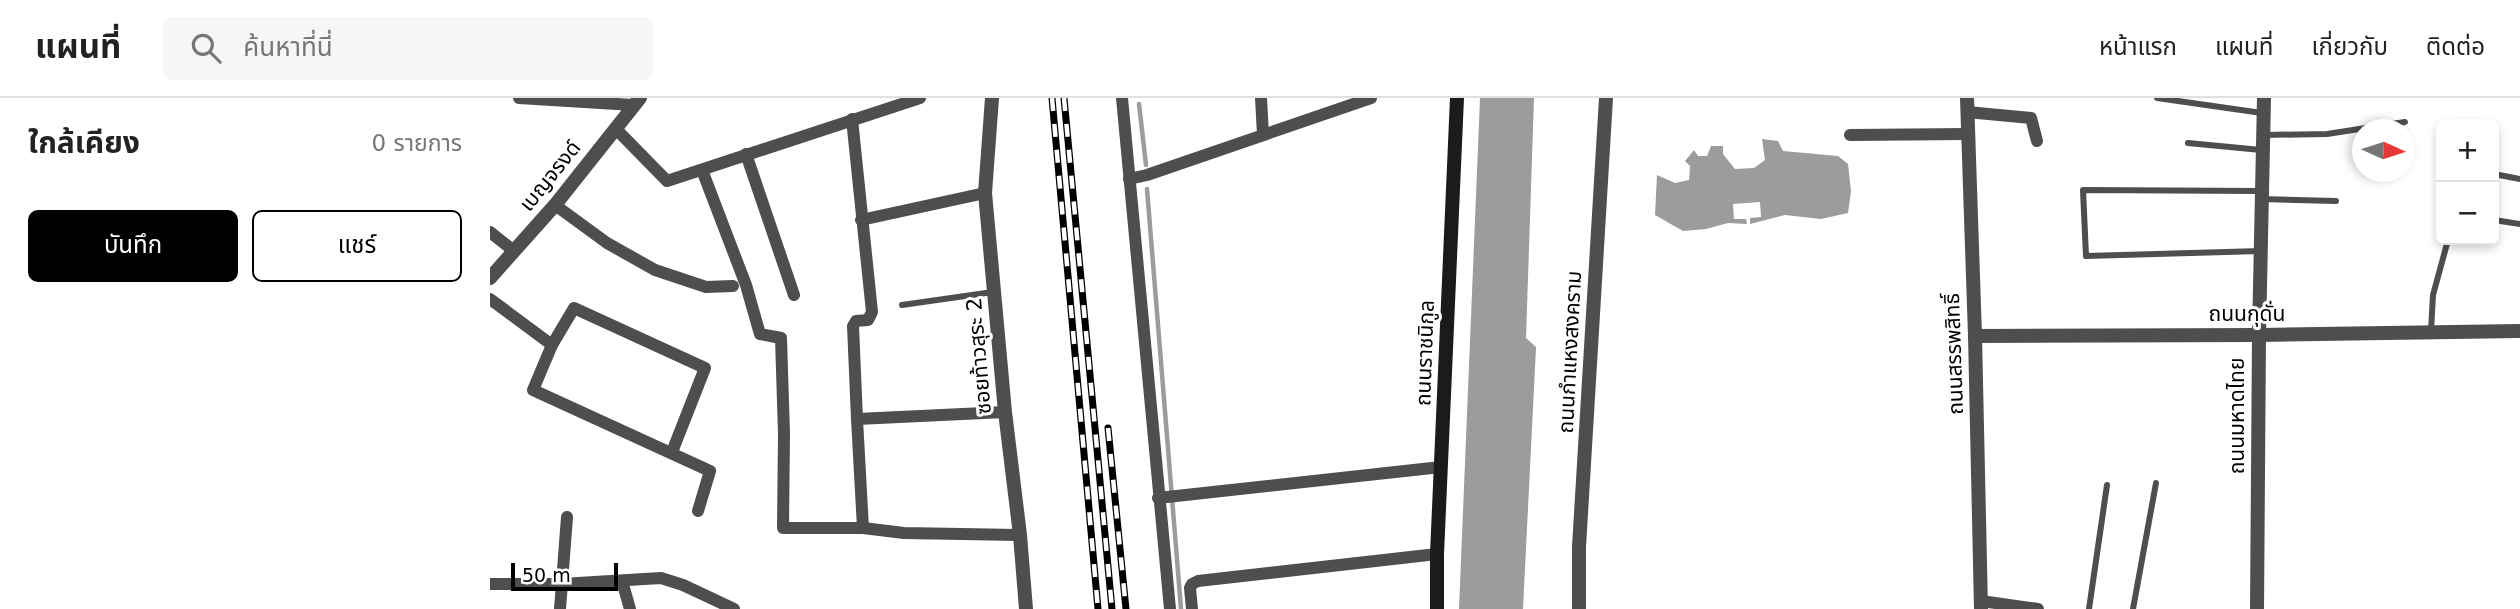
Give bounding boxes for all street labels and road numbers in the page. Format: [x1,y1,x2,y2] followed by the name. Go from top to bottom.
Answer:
[514,136,586,216] street label: เบญจรงด์
[1554,270,1586,434] street label: ถนนกำแหงสงคราม
[1939,292,1968,415] street label: ถนนสรรพสิทธิ์
[962,296,997,415] street label: ซอยท้าวสุระ 2
[1411,300,1440,407] street label: ถนนราชนิกูล
[2209,300,2285,327] street label: ถนนกุดั่น
[2225,358,2249,474] street label: ถนนมหาดไทย

